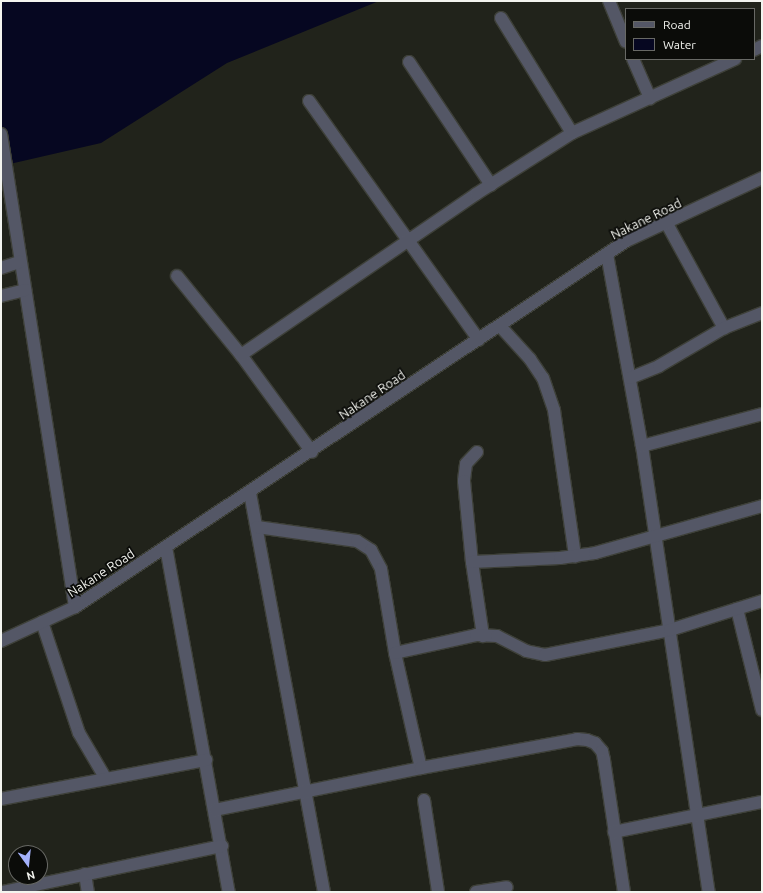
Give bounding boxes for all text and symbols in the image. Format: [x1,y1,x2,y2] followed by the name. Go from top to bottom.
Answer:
[625,8,755,60] legend
[663,18,691,31] text: Road
[663,38,696,51] text: Water
[608,195,684,243] street label: Nakane Road
[336,367,408,423] street label: Nakane Road
[65,546,137,600] street label: Nakane Road
[8,845,48,885] north arrow
[25,869,36,882] text: N

